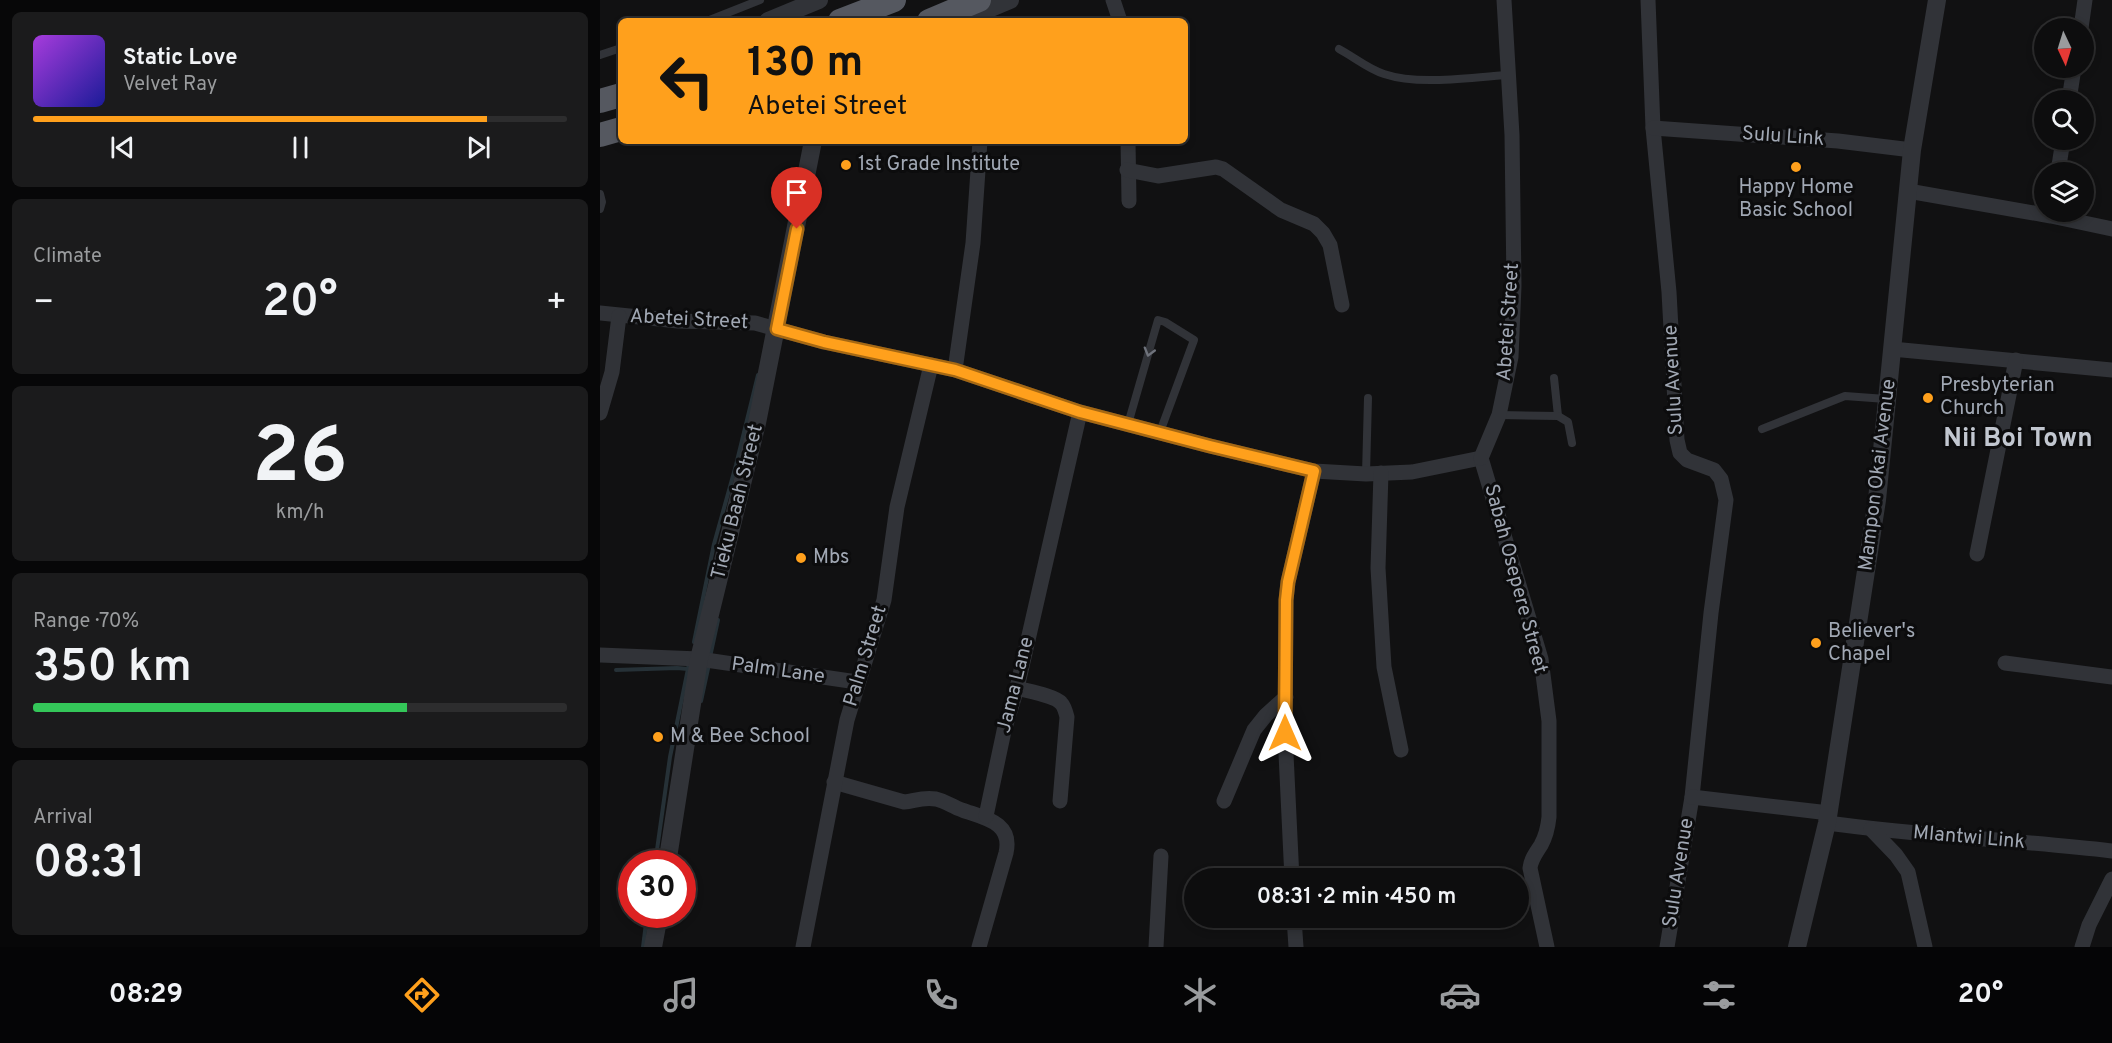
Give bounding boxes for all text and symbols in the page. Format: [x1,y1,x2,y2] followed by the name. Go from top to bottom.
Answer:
[2034,18,2094,78] north arrow
[2034,18,2094,222] map controls
[747,38,863,91] text: 130 m
[648,42,726,120] icon: left
[123,45,237,72] text: Static Love
[123,72,217,98] text: Velvet Ray
[747,90,907,124] text: Abetei Street
[2034,90,2094,150] button: search
[1741,121,1825,153] street label: Sulu Link
[106,131,139,164] icon: previous
[284,131,317,164] icon: pause
[462,131,495,164] icon: next
[858,152,1020,178] place label: 1st Grade Institute
[839,158,853,172] marker: 1st Grade Institute
[1789,160,1803,174] marker: Happy Home Basic School
[2034,162,2094,222] button: layers
[771,167,822,229] pin
[1739,175,1853,224] place label: Happy Home Basic School
[780,176,813,209] icon: arrive
[33,244,102,270] text: Climate
[1492,262,1526,382] street label: Abetei Street
[262,275,338,332] text: 20°
[33,283,54,325] text: −
[546,283,567,325] text: +
[629,304,749,336] street label: Abetei Street
[1658,324,1690,436] street label: Sulu Avenue
[1144,346,1156,356] one-way arrow
[1940,373,2055,422] place label: Presbyterian Church
[1853,378,1903,572] street label: Mampon Okai Avenue
[1921,391,1935,405] marker: Presbyterian Church
[252,411,348,510] text: 26
[706,422,770,582] street label: Tieku Baah Street
[1943,423,2093,456] district label: Nii Boi Town
[1477,481,1553,677] street label: Sabah Osepere Street
[276,500,324,526] text: km/h
[813,545,850,571] place label: Mbs
[794,551,808,565] marker: Mbs
[838,602,894,710] street label: Palm Street
[33,609,139,635] text: Range · 70%
[1828,619,1915,668] place label: Believer's Chapel
[992,634,1040,736] street label: Jama Lane
[1809,636,1823,650] marker: Believer's Chapel
[33,640,192,697] text: 350 km
[730,652,826,690] street label: Palm Lane
[1253,701,1317,765] position arrow
[670,724,810,750] place label: M & Bee School
[651,730,665,744] marker: M & Bee School
[33,805,93,831] text: Arrival
[1658,816,1700,930] street label: Sulu Avenue
[1912,820,2026,856] street label: Mlantwi Link
[33,836,146,893] text: 08:31
[618,850,696,928] speed limit sign: 30
[1257,884,1456,911] text: 08:31 · 2 min · 450 m
[401,974,443,1016] icon: directions
[660,974,702,1016] icon: music
[920,974,962,1016] icon: phone
[1179,974,1221,1016] icon: climate
[1439,974,1481,1016] icon: car
[1698,974,1740,1016] icon: filters
[109,978,183,1012] text: 08:29
[1958,978,2003,1012] text: 20°

